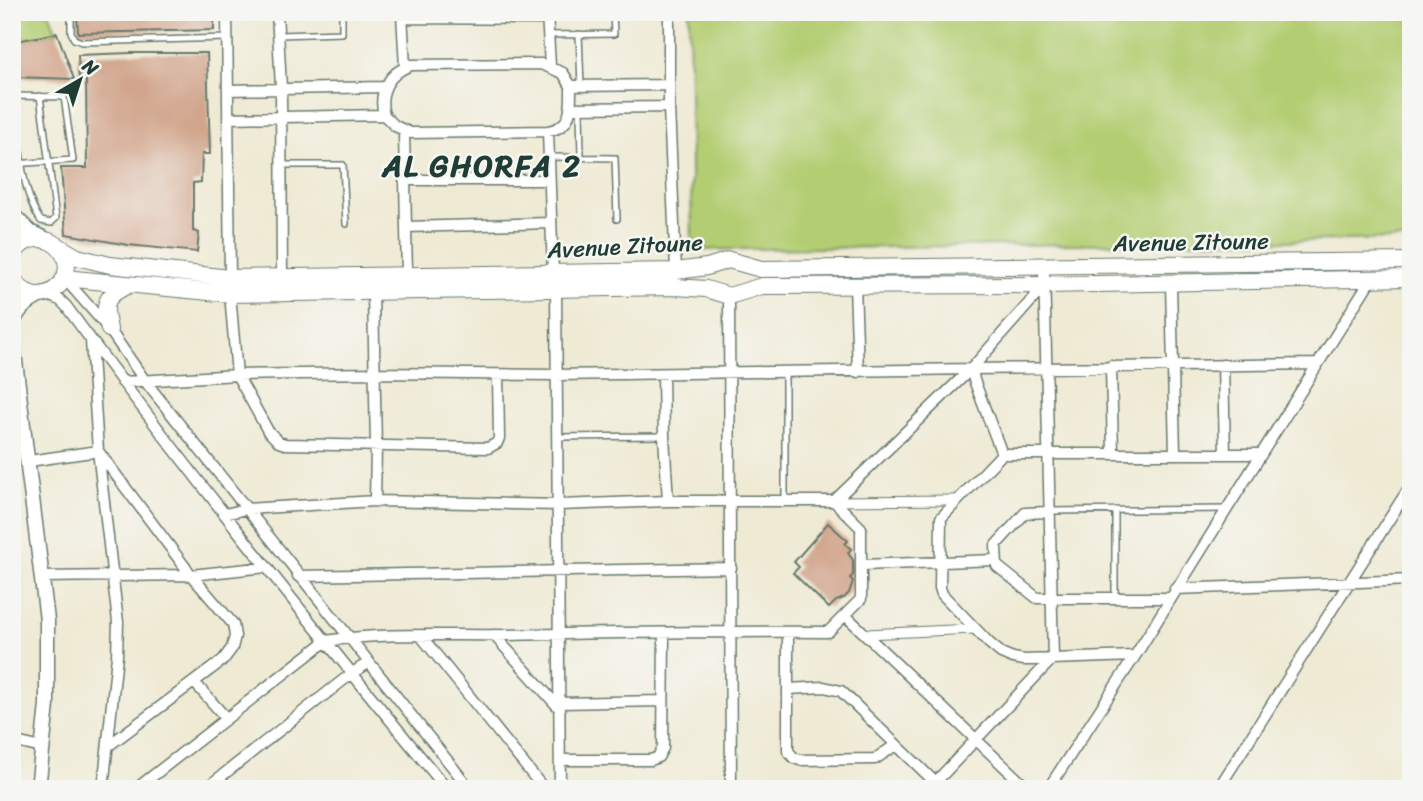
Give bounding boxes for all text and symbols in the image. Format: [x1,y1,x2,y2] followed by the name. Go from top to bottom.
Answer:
[46,46,116,116] north arrow
[74,50,107,85] text: N
[380,139,582,193] district label: AL GHORFA 2
[1112,221,1269,264] street label: Avenue Zitoune
[545,222,704,271] street label: Avenue Zitoune

